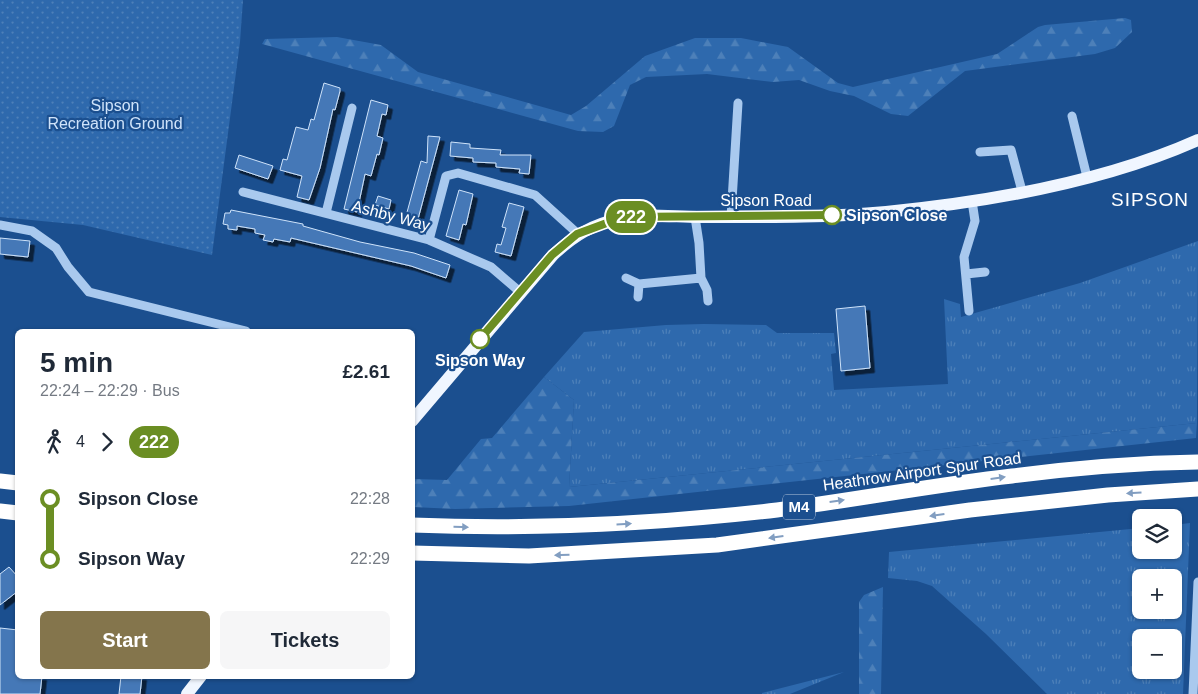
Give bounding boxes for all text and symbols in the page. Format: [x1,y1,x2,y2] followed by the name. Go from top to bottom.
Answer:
[47,97,183,132] park label: Sipson Recreation Ground
[1111,189,1189,210] district label: SIPSON
[720,192,812,209] street label: Sipson Road
[350,197,432,234] street label: Ashby Way
[602,201,660,233] line badge: 222
[822,205,842,225] marker: Sipson Close
[616,207,646,227] text: 222
[846,207,947,224] place label: Sipson Close
[470,329,490,349] marker: Sipson Way
[40,347,113,378] text: 5 min
[435,352,525,369] place label: Sipson Way
[342,361,390,382] text: £2.61
[40,382,180,399] text: 22:24 – 22:29 · Bus
[40,428,68,456] icon: walk
[93,428,121,456] icon: forward
[139,432,169,452] text: 222
[76,433,85,450] text: 4
[822,449,1022,494] street label: Heathrow Airport Spur Road
[990,473,1006,481] one-way arrow
[78,488,198,509] text: Sipson Close
[350,490,390,507] text: 22:28
[1125,490,1141,498] one-way arrow
[783,494,815,520] road number: M4
[830,497,846,505] one-way arrow
[1132,509,1182,679] map controls
[1132,509,1182,559] button: layers
[929,511,945,519] one-way arrow
[616,519,632,527] one-way arrow
[453,523,469,531] one-way arrow
[768,533,784,541] one-way arrow
[78,548,185,569] text: Sipson Way
[350,550,390,567] text: 22:29
[554,551,570,559] one-way arrow
[1132,569,1182,619] button: +
[40,611,210,669] button: Start
[220,611,390,669] button: Tickets
[1132,629,1182,679] button: −

